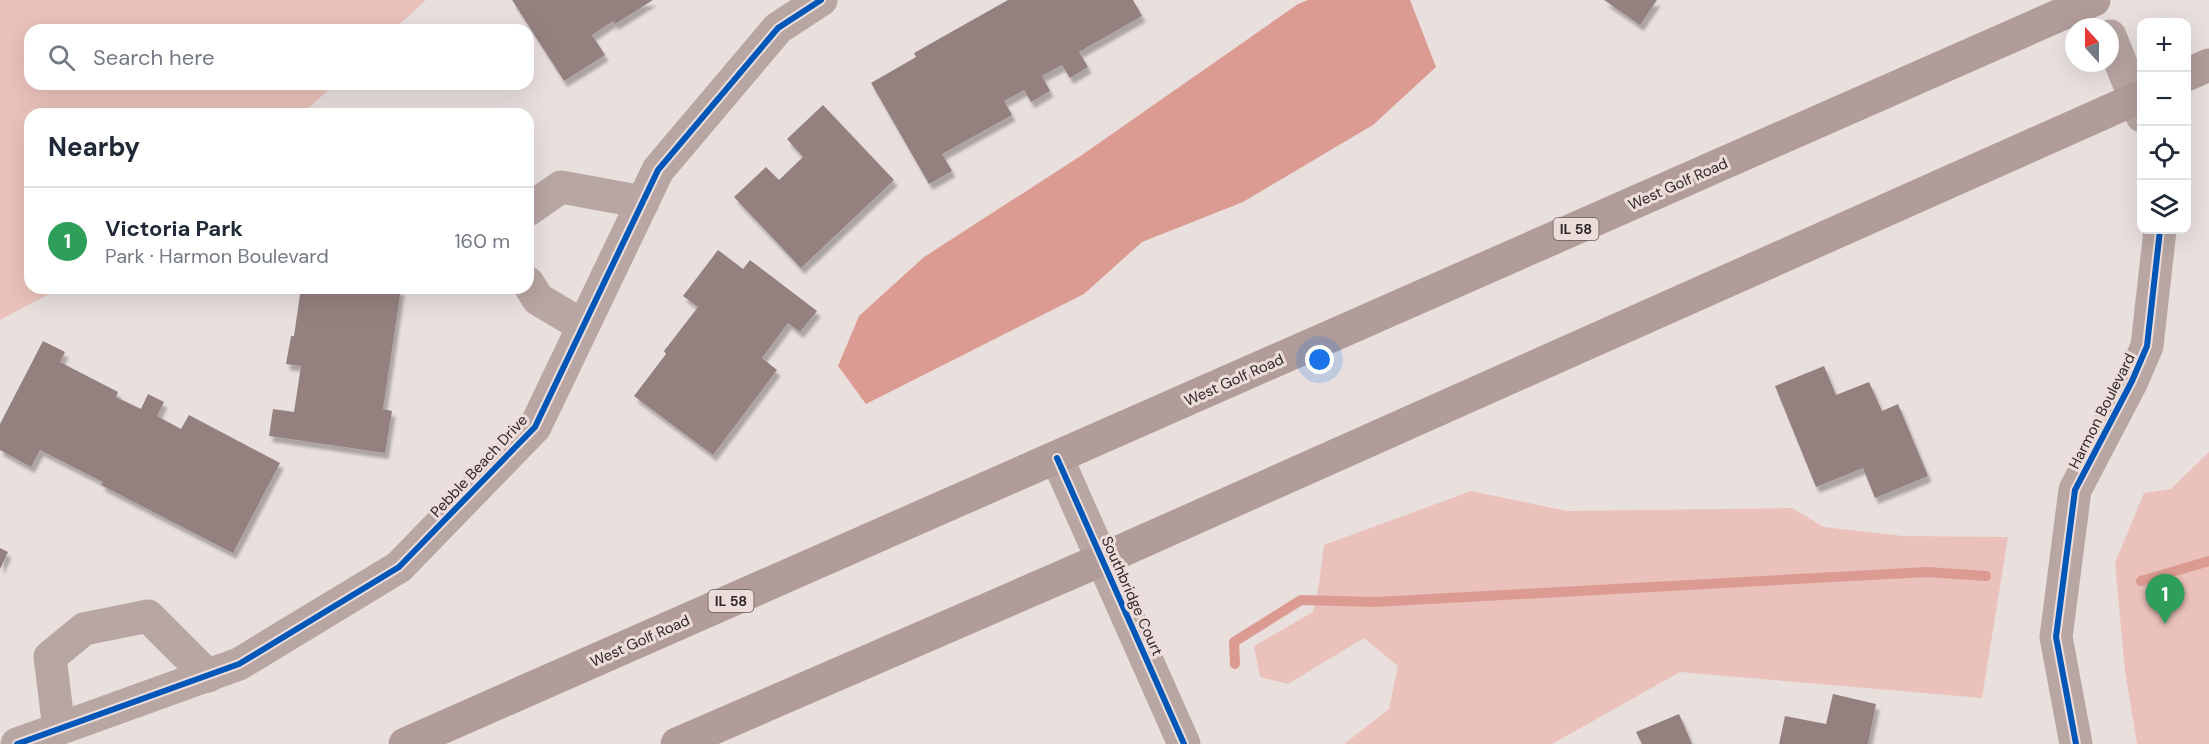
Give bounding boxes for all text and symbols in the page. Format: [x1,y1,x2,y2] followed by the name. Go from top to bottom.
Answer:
[2065,18,2119,72] north arrow
[2137,18,2191,234] map controls
[2137,18,2191,72] button: +
[24,24,534,90] search box
[45,41,78,74] icon: search
[93,43,214,72] text: Search here
[2137,72,2191,126] button: −
[2137,126,2191,180] button: locate
[48,130,140,164] text: Nearby
[1625,153,1731,215] street label: West Golf Road
[2137,180,2191,234] button: layers
[105,214,243,243] text: Victoria Park
[1554,218,1598,240] road number: IL 58
[64,228,71,254] text: 1
[454,228,510,254] text: 160 m
[105,243,329,269] text: Park · Harmon Boulevard
[1305,345,1334,374] your location
[1181,349,1287,411] street label: West Golf Road
[2064,350,2140,472] street label: Harmon Boulevard
[426,410,532,522] street label: Pebble Beach Drive
[1097,533,1167,659] street label: Southbridge Court
[2146,574,2184,624] pin: 1
[708,590,754,612] road number: IL 58
[587,610,693,672] street label: West Golf Road

